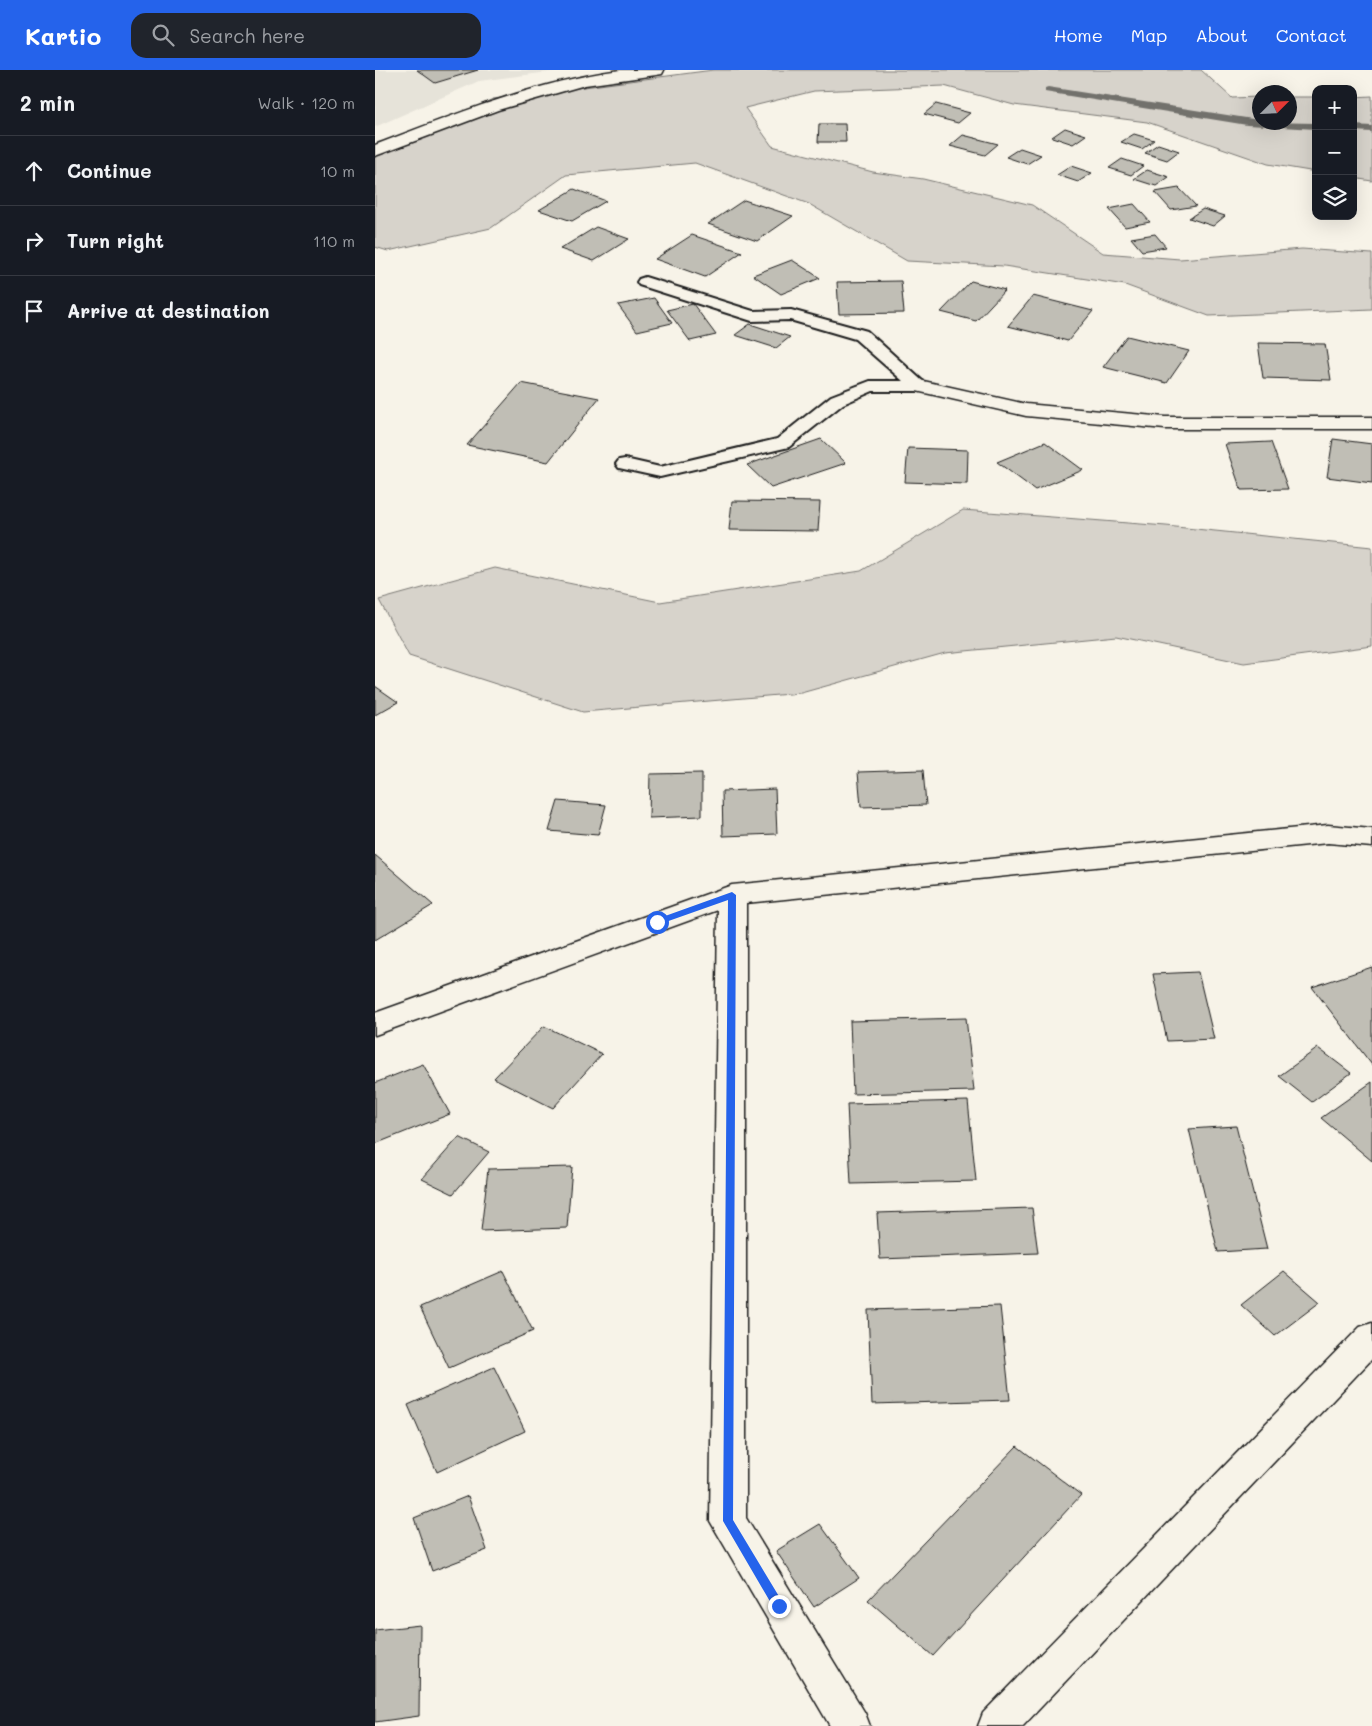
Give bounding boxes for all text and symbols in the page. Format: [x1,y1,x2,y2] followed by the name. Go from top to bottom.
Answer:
[131,13,481,58] search box
[25,20,101,51] text: Kartio
[149,21,177,49] icon: search
[189,23,305,48] text: Search here
[1054,23,1103,47] text: Home
[1131,23,1167,47] text: Map
[1195,23,1248,47] text: About
[1276,23,1347,47] text: Contact
[1252,85,1297,130] north arrow
[1312,85,1357,220] map controls
[1312,85,1357,130] button: +
[20,89,75,116] text: 2 min
[257,92,355,113] text: Walk · 120 m
[1312,130,1357,175] button: −
[20,157,48,185] icon: ahead
[67,158,152,183] text: Continue
[320,160,355,181] text: 10 m
[1312,175,1357,220] button: layers
[20,227,48,255] icon: right
[67,228,164,253] text: Turn right
[313,230,355,251] text: 110 m
[20,297,48,325] icon: arrive
[67,298,270,323] text: Arrive at destination
[646,911,669,934] route start
[768,1595,791,1618] route end

